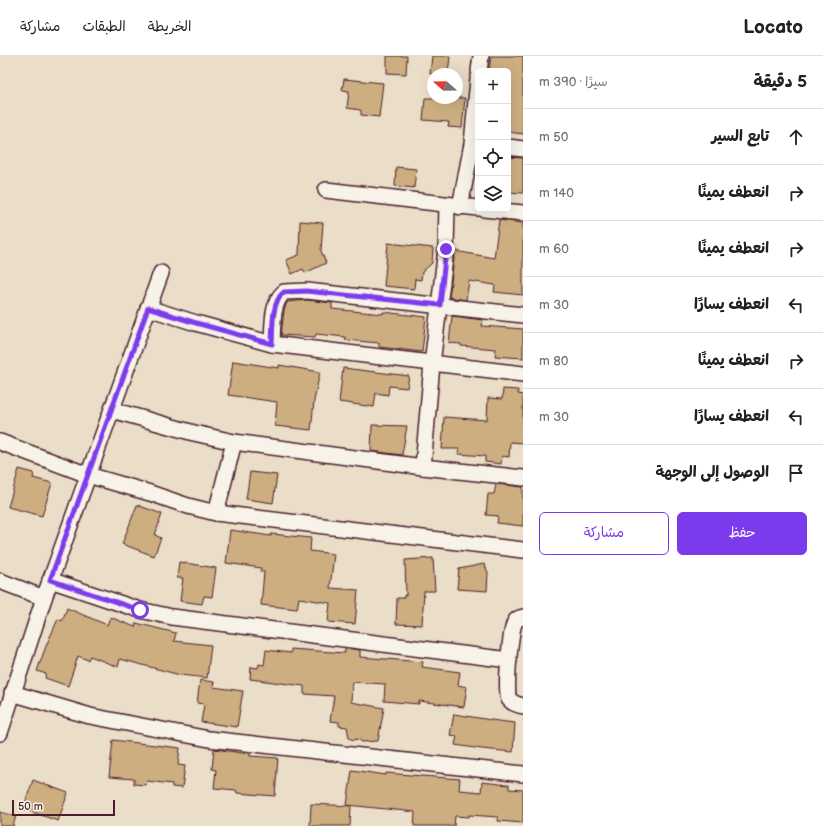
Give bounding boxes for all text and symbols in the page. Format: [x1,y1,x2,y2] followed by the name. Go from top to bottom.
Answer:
[743,16,803,39] text: Locato
[20,18,60,35] text: مشاركة
[82,18,126,35] text: الطبقات
[148,18,191,35] text: الخريطة
[427,68,463,104] north arrow
[475,68,511,212] map controls
[475,68,511,104] button: +
[753,72,807,92] text: 5 دقيقة
[539,74,608,90] text: سيرًا · 390 m
[475,104,511,140] button: −
[785,126,807,148] icon: ahead
[711,127,769,146] text: تابع السير
[539,129,568,145] text: 50 m
[475,140,511,176] button: locate
[475,176,511,212] button: layers
[785,182,807,204] icon: right
[698,183,769,202] text: انعطف يمينًا
[539,185,574,201] text: 140 m
[785,238,807,260] icon: right
[698,239,769,258] text: انعطف يمينًا
[437,240,455,258] route end
[539,241,569,257] text: 60 m
[785,294,807,316] icon: left
[694,295,769,314] text: انعطف يسارًا
[539,297,569,313] text: 30 m
[785,350,807,372] icon: right
[698,351,769,370] text: انعطف يمينًا
[539,353,569,369] text: 80 m
[785,406,807,428] icon: left
[694,407,769,426] text: انعطف يسارًا
[539,409,569,425] text: 30 m
[785,462,807,484] icon: arrive
[655,463,769,482] text: الوصول إلى الوجهة
[539,512,669,555] button: مشاركة
[677,512,807,555] button: حفظ
[131,601,149,619] route start
[12,798,115,817] scale bar
[18,800,43,813] text: 50 m

